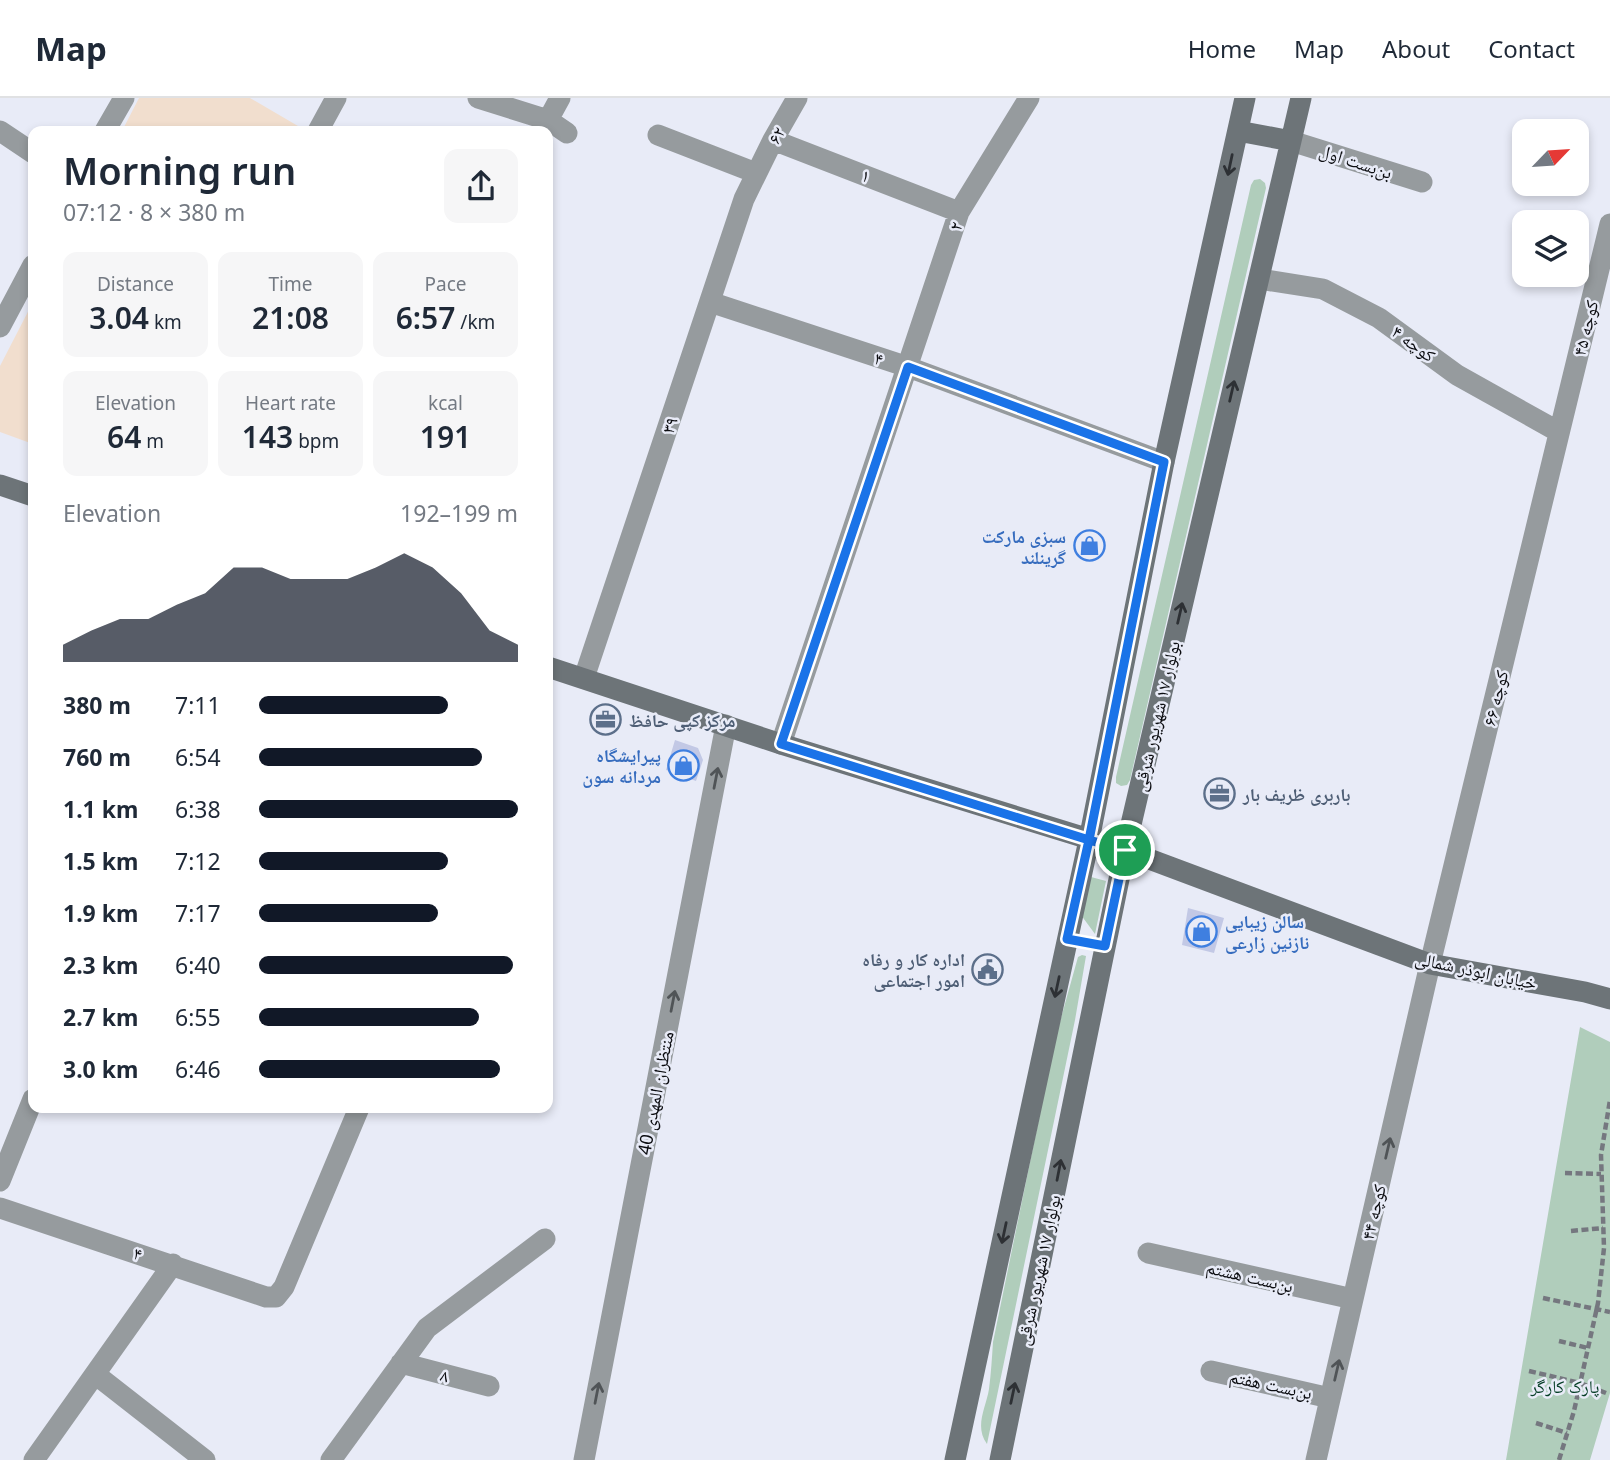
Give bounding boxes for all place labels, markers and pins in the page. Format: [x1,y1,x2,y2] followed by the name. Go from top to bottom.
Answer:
[982,524,1066,569] place label: سبزی مارکت گرینلند
[1072,529,1106,563] shop icon: سبزی مارکت گرینلند
[589,703,623,737] office icon: مرکز کپی حافظ
[629,708,736,732] place label: مرکز کپی حافظ
[582,743,661,788] place label: پیرایشگاه مردانه سون
[667,748,701,782] shop icon: پیرایشگاه مردانه سون
[1203,777,1237,811] office icon: باربری ظریف بار
[1242,782,1350,806] place label: باربری ظریف بار
[1095,820,1155,880] pin
[1225,909,1309,954] place label: سالن زیبایی نازنین زارعی
[1185,914,1219,948] shop icon: سالن زیبایی نازنین زارعی
[862,947,965,992] place label: اداره کار و رفاه امور اجتماعی
[971,952,1005,986] public building icon: اداره کار و رفاه امور اجتماعی

